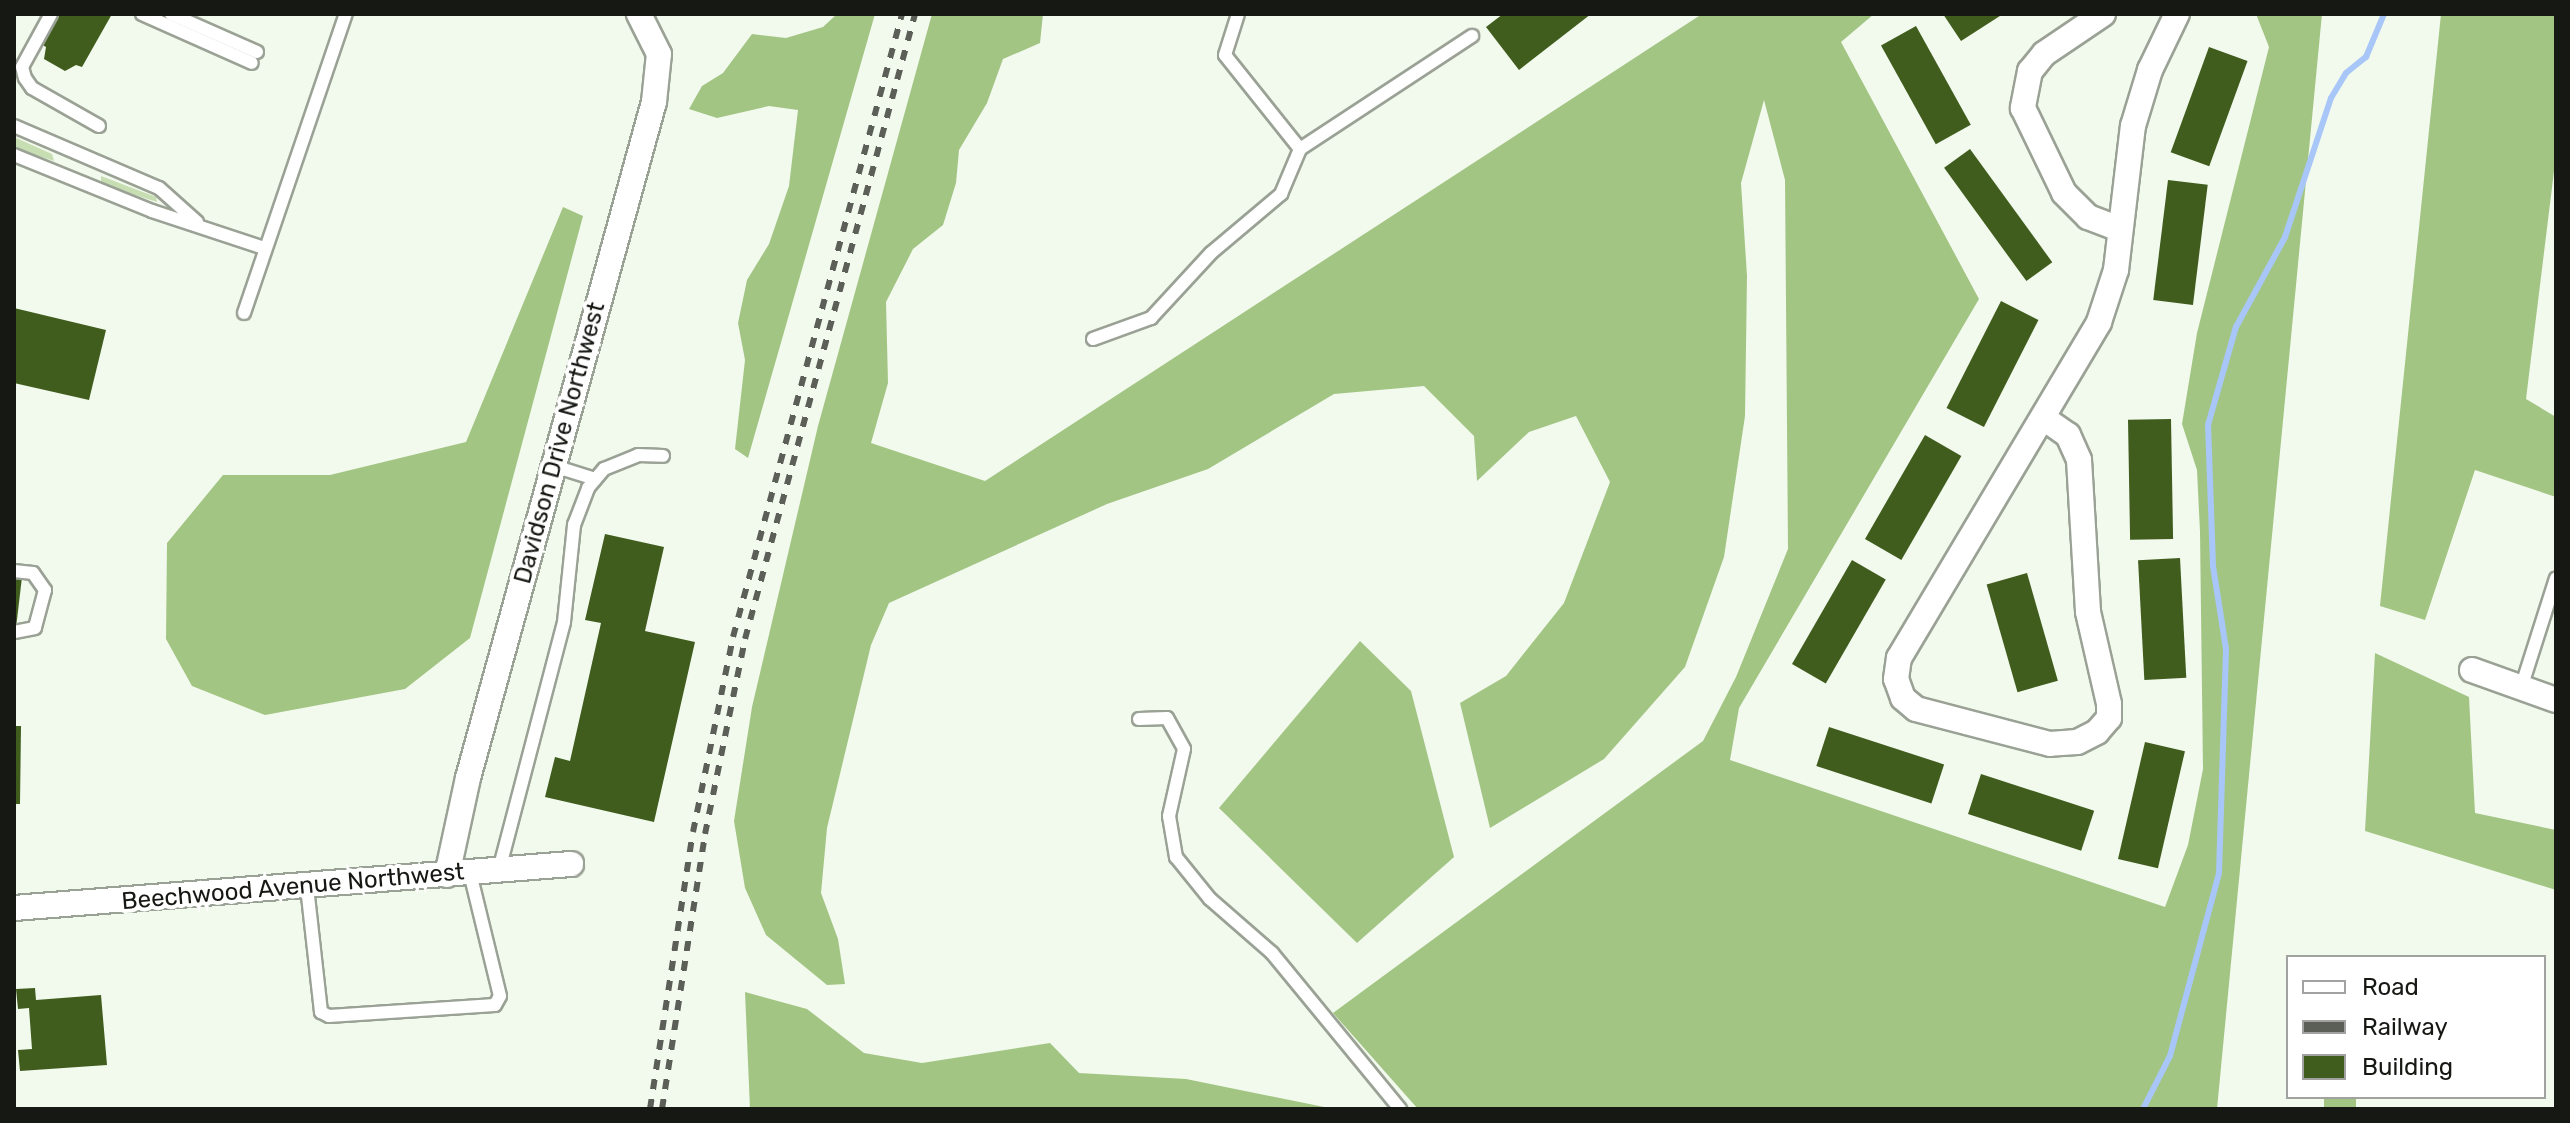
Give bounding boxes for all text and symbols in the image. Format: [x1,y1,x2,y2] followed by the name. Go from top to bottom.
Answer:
[509,299,611,587] street label: Davidson Drive Northwest
[120,858,466,916] street label: Beechwood Avenue Northwest
[2286,955,2546,1099] legend
[2362,973,2419,1001] text: Road
[2362,1013,2448,1041] text: Railway
[2362,1053,2453,1081] text: Building

